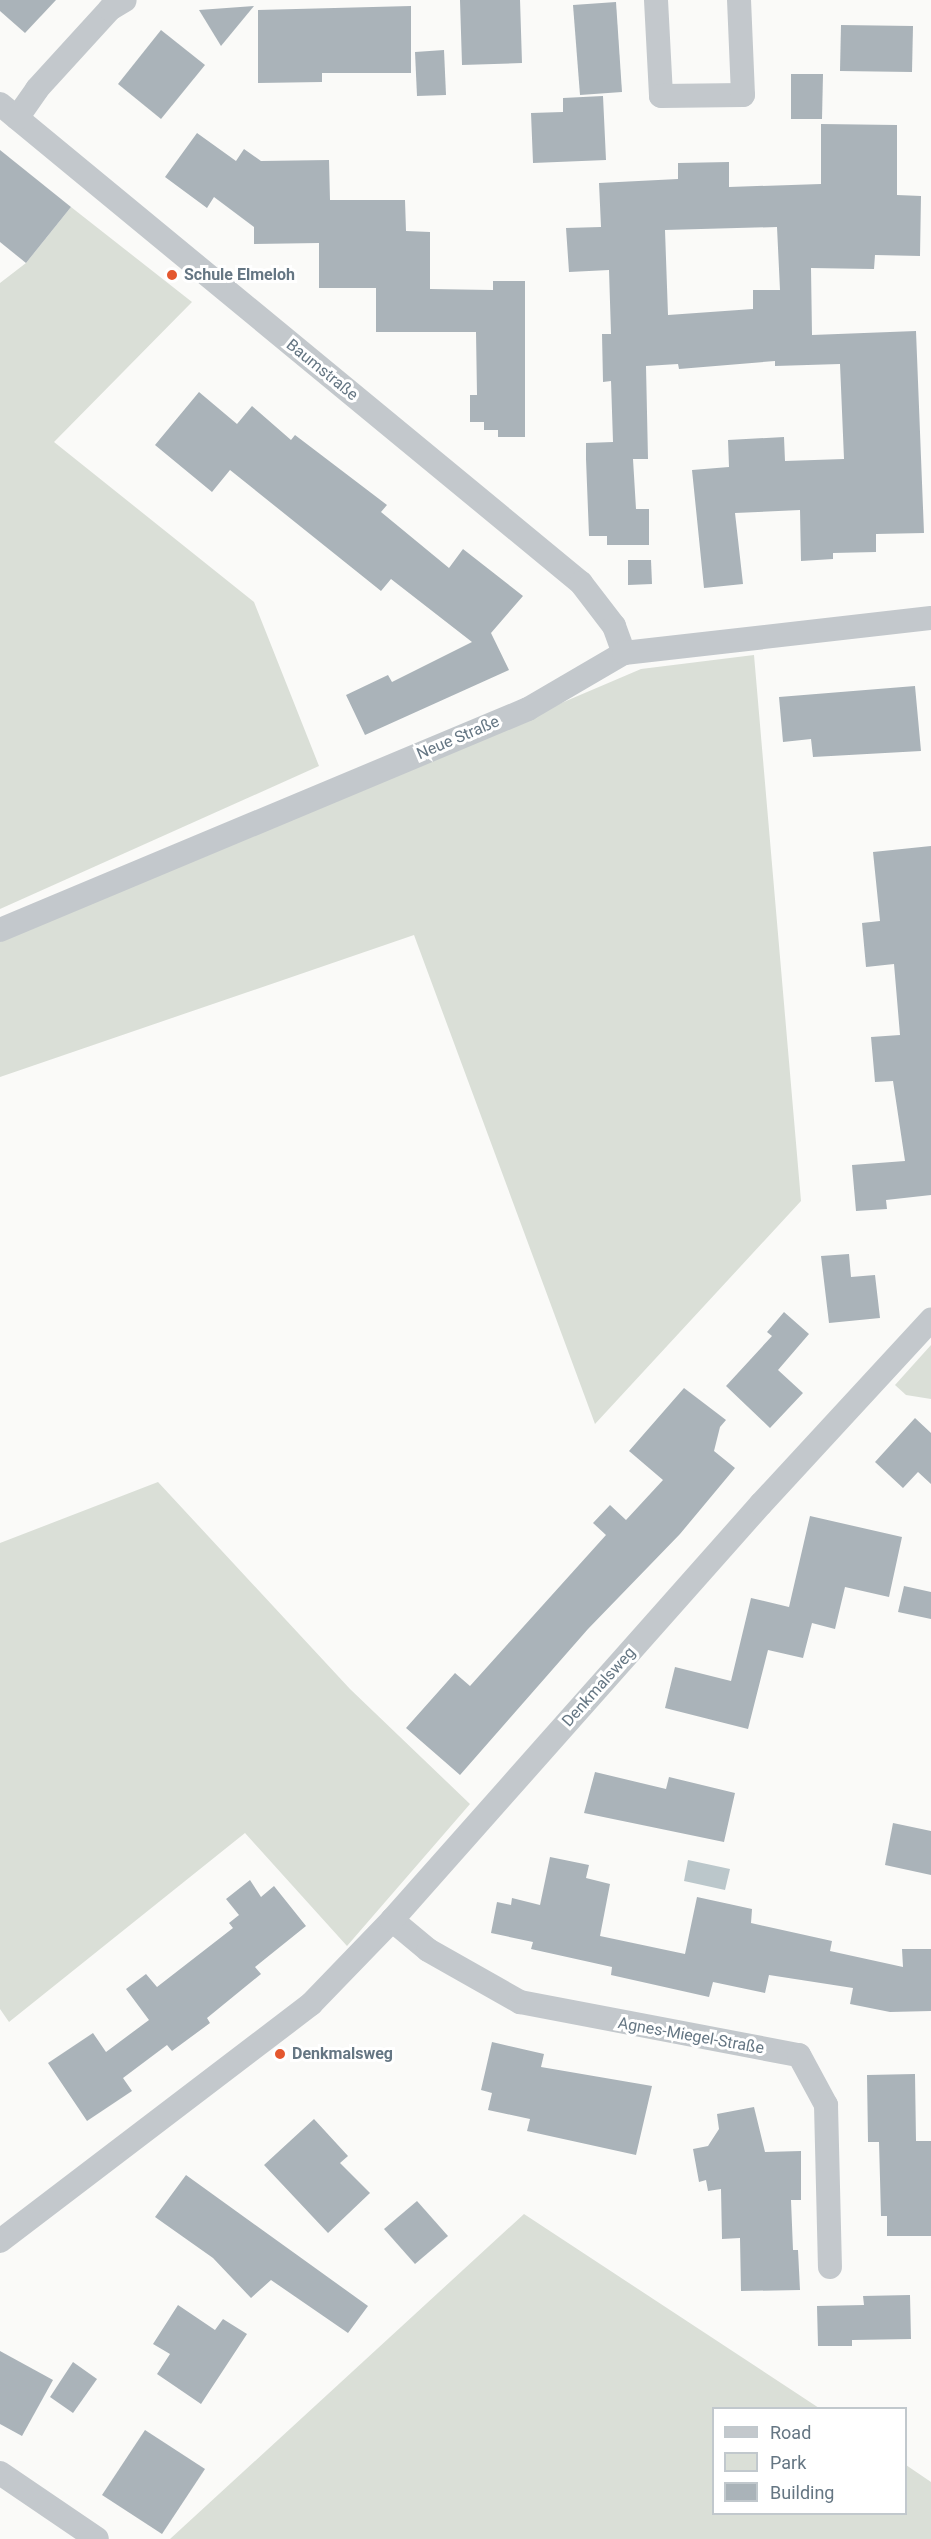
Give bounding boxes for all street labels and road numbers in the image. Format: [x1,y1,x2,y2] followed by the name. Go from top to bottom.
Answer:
[282,335,362,405] street label: Baumstraße
[414,712,502,764] street label: Neue Straße
[558,1643,640,1731] street label: Denkmalsweg
[616,2014,766,2058] street label: Agnes-Miegel-Straße

